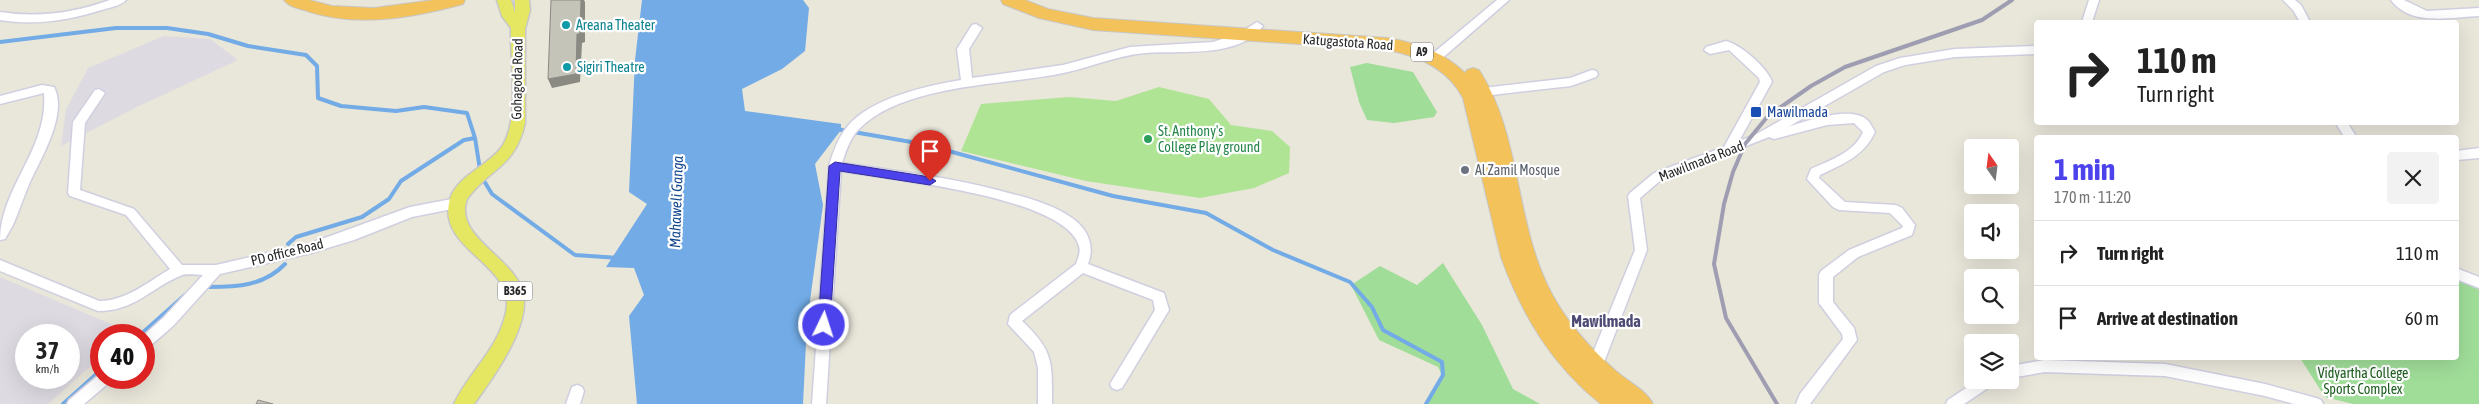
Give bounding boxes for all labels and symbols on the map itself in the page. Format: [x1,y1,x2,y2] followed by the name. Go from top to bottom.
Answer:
[576,17,656,33] place label: Areana Theater
[560,19,572,31] marker: Areana Theater
[1302,31,1394,53] street label: Katugastota Road
[508,38,526,120] street label: Gohagoda Road
[1411,42,1433,62] road number: A9
[577,59,645,75] place label: Sigiri Theatre
[561,61,573,73] marker: Sigiri Theatre
[1767,104,1828,120] place label: Mawilmada
[1749,105,1763,119] marker: Mawilmada
[1158,123,1260,155] place label: St. Anthony's College Play ground
[909,130,951,181] pin
[1142,133,1154,145] marker: St. Anthony's College Play ground
[1656,137,1746,185] street label: Mawilmada Road
[1964,139,2019,194] north arrow
[666,156,686,248] water label: Mahaweli Ganga
[1475,162,1560,178] place label: Al Zamil Mosque
[1459,164,1471,176] marker: Al Zamil Mosque
[249,235,325,269] street label: PD office Road
[498,282,532,300] road number: B365
[797,298,849,350] position arrow
[1571,312,1641,330] district label: Mawilmada
[90,324,155,389] speed limit sign: 40
[2318,365,2408,397] park label: Vidyartha College Sports Complex

